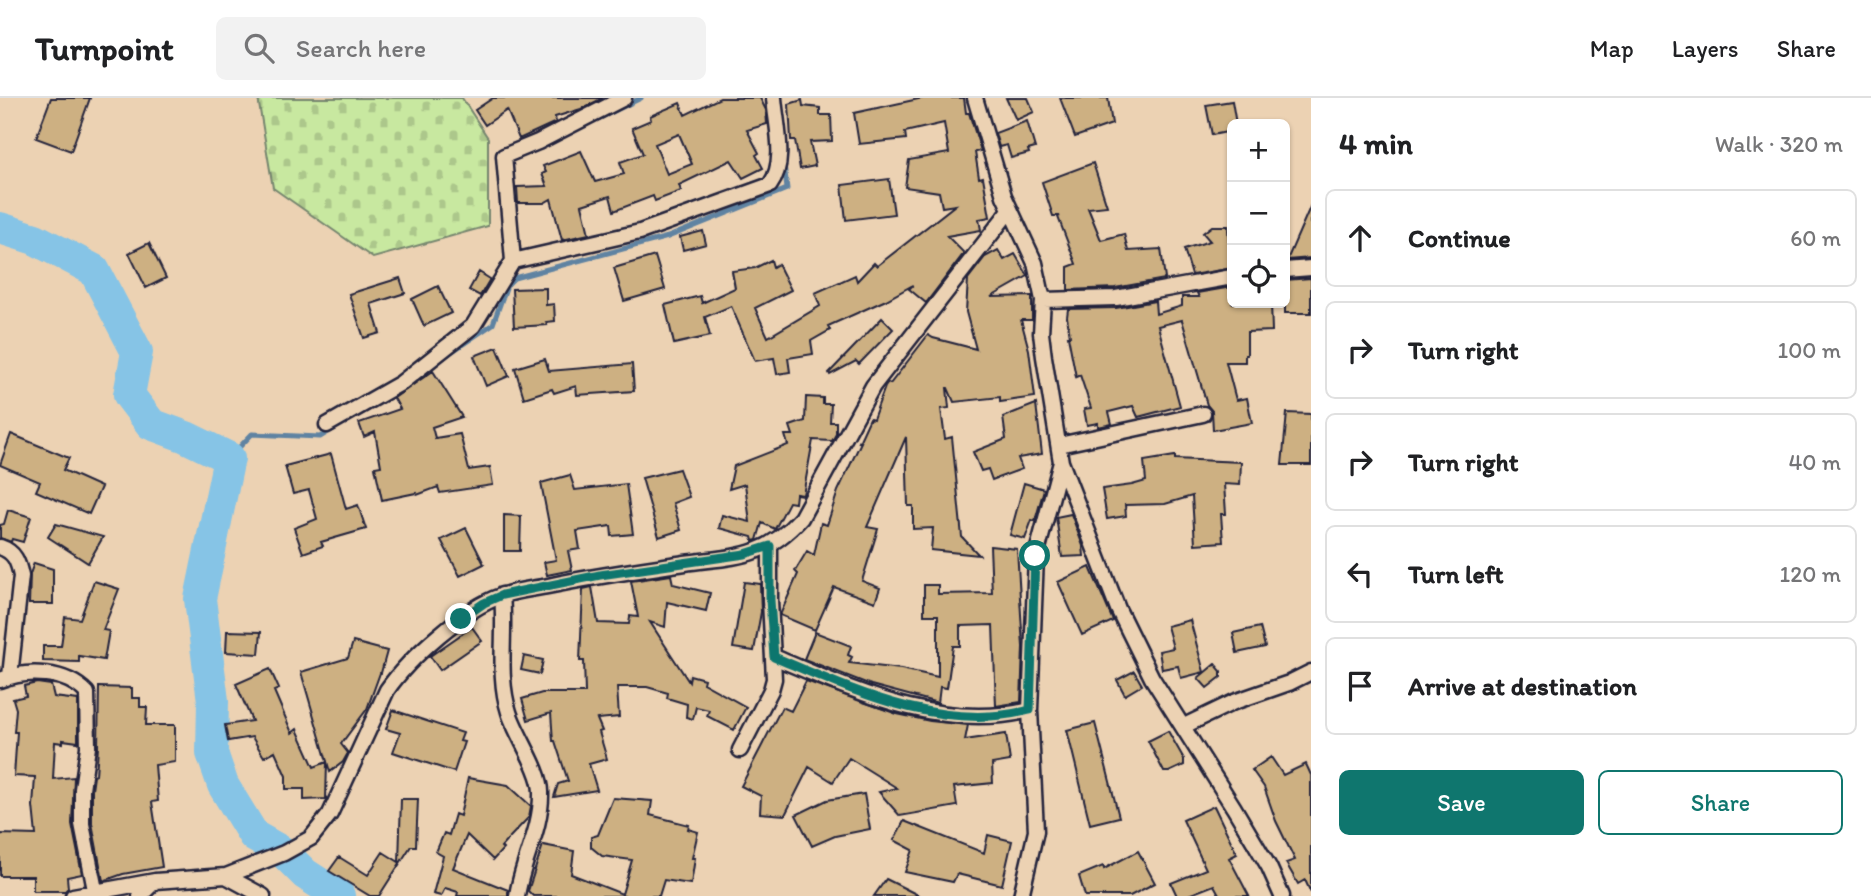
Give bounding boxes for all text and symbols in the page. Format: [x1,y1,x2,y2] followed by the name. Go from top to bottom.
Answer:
[216,17,706,80] search box
[35,29,174,68] text: Turnpoint
[240,29,278,67] icon: search
[296,32,426,64] text: Search here
[1590,34,1634,63] text: Map
[1672,34,1739,63] text: Layers
[1777,34,1836,63] text: Share
[1227,119,1290,308] map controls
[1227,119,1290,182] button: +
[1339,125,1413,162] text: 4 min
[1715,130,1843,158] text: Walk · 320 m
[1227,182,1290,245] button: −
[1341,219,1379,257] icon: ahead
[1408,222,1511,254] text: Continue
[1790,224,1841,252] text: 60 m
[1227,245,1290,308] button: locate
[1341,331,1379,369] icon: right
[1408,334,1519,366] text: Turn right
[1777,336,1841,364] text: 100 m
[1341,443,1379,481] icon: right
[1408,446,1519,478] text: Turn right
[1788,448,1841,476] text: 40 m
[1019,540,1050,571] route start
[1341,555,1379,593] icon: left
[1408,558,1504,590] text: Turn left
[1780,560,1841,588] text: 120 m
[445,603,476,634] route end
[1341,667,1379,705] icon: arrive
[1408,670,1637,702] text: Arrive at destination
[1339,770,1584,835] button: Save
[1598,770,1843,835] button: Share

